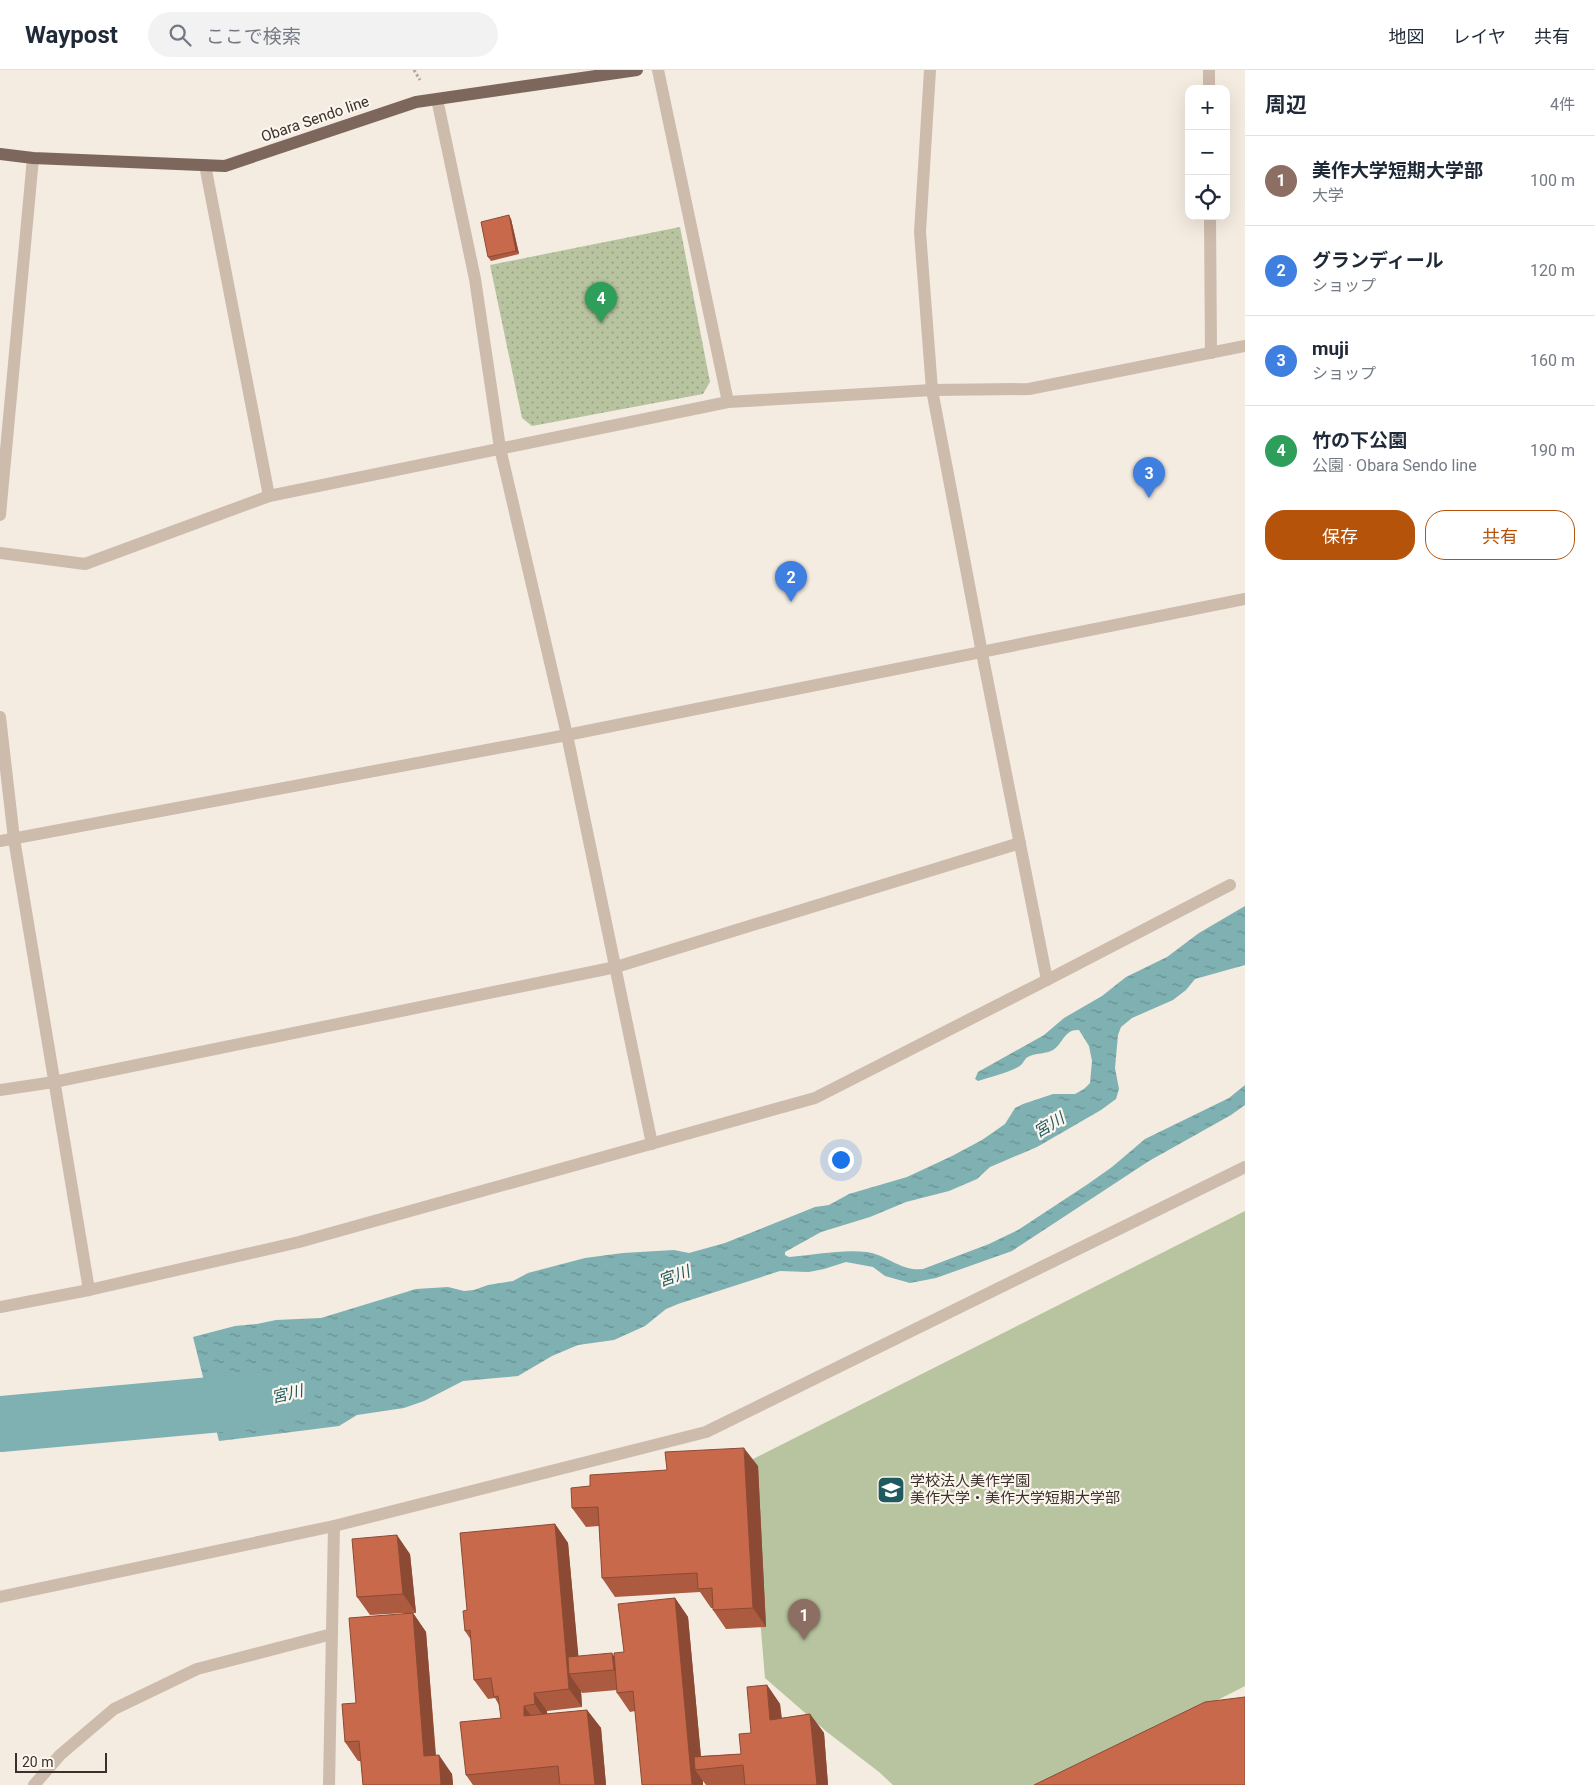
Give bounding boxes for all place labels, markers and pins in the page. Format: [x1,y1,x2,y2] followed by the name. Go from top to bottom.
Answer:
[585,282,617,323] pin: 4
[1133,457,1165,498] pin: 3
[775,561,807,602] pin: 2
[910,1472,1120,1507] place label: 学校法人美作学園 美作大学・美作大学短期大学部
[876,1475,906,1505] school or university icon: 学校法人美作学園 美作大学・美作大学短期大学部
[788,1599,820,1640] pin: 1

